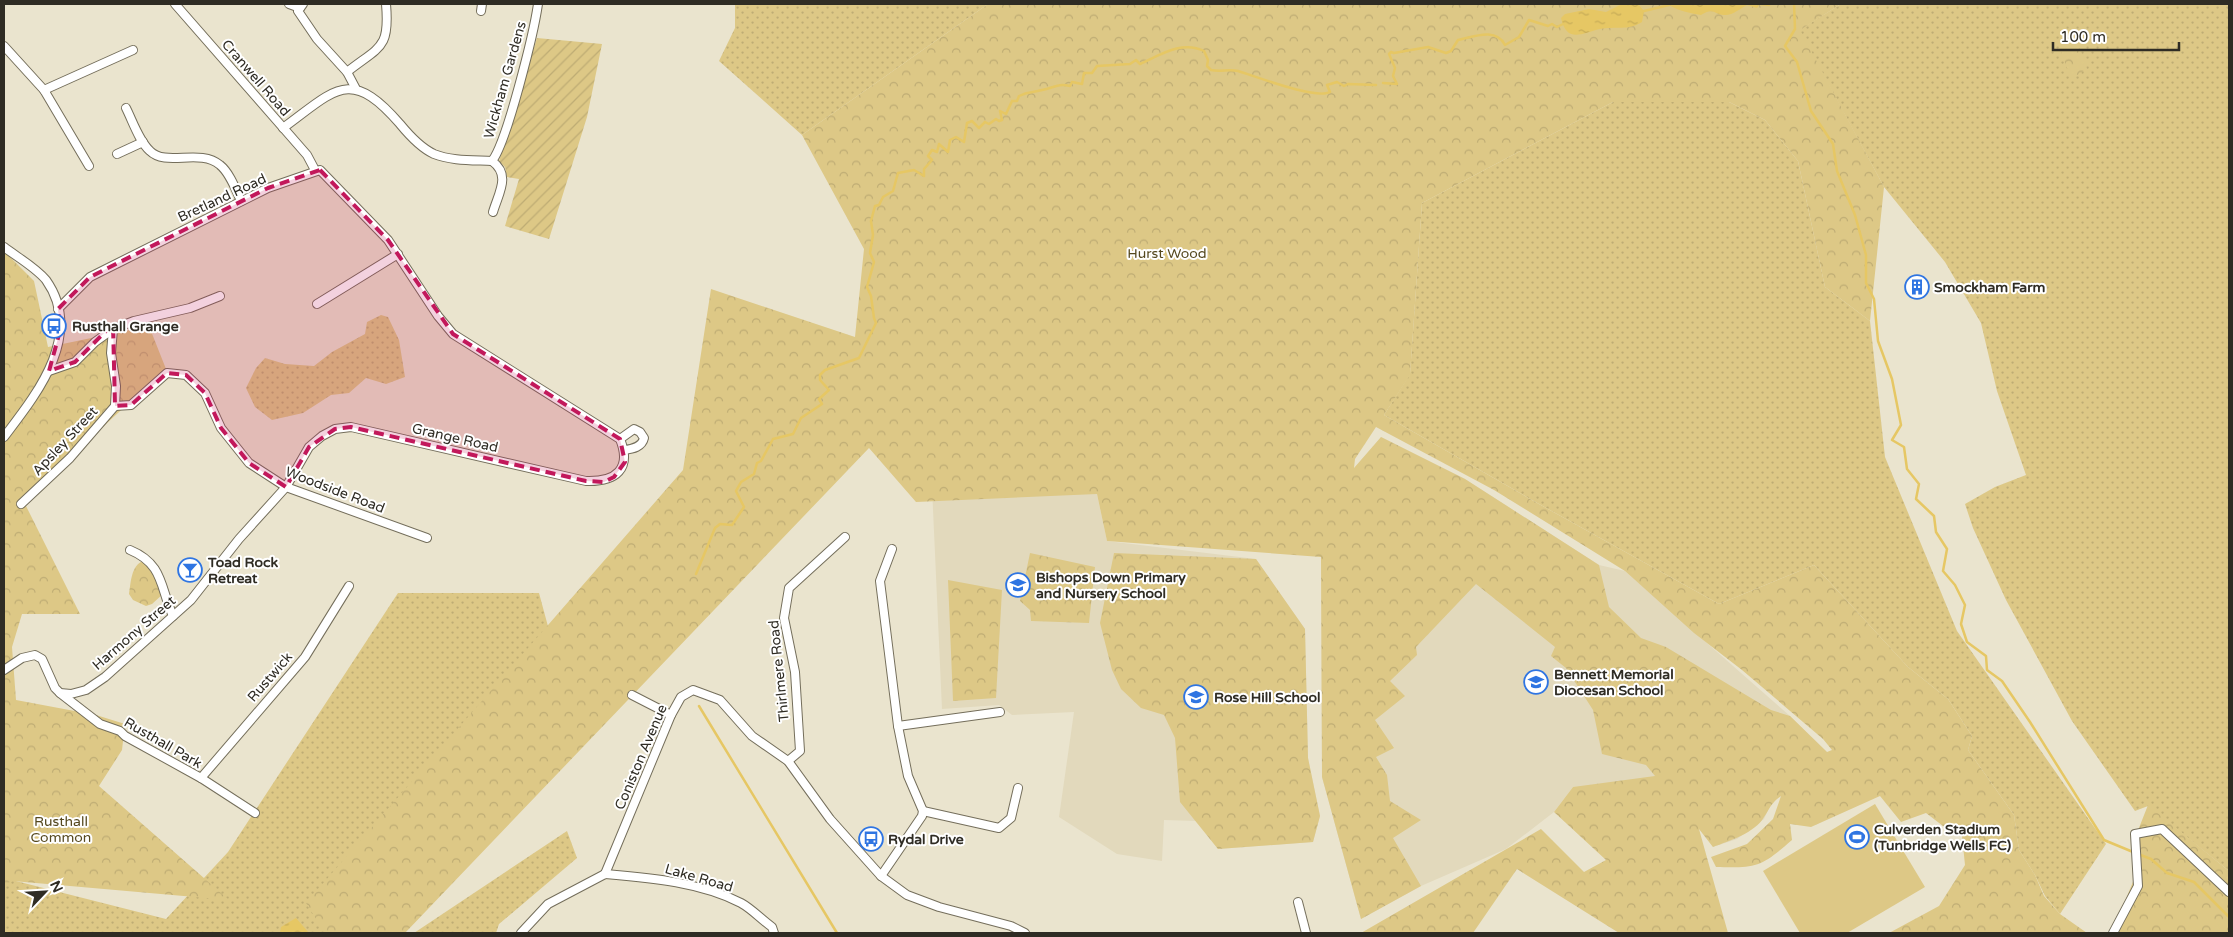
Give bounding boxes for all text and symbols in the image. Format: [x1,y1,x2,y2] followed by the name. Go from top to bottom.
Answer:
[480,19,530,141] street label: Wickham Gardens
[2053,20,2179,52] scale bar
[2060,28,2106,46] text: 100 m
[218,36,294,120] street label: Cranwell Road
[175,170,269,226] street label: Bretland Road
[1127,245,1207,262] park label: Hurst Wood
[1904,274,1930,300] building icon: Smockham Farm
[1934,279,2046,296] place label: Smockham Farm
[41,313,67,339] bus stop icon: Rusthall Grange
[72,318,179,335] place label: Rusthall Grange
[29,402,102,479] street label: Apsley Street
[410,420,500,456] street label: Grange Road
[283,463,387,517] street label: Woodside Road
[207,554,278,587] place label: Toad Rock Retreat
[177,557,203,583] bar icon: Toad Rock Retreat
[1036,569,1186,602] place label: Bishops Down Primary and Nursery School
[1005,572,1031,598] school or university icon: Bishops Down Primary and Nursery School
[89,592,180,674] street label: Harmony Street
[765,619,793,723] street label: Thirlmere Road
[244,648,296,705] street label: Rustwick
[1554,666,1674,699] place label: Bennett Memorial Diocesan School
[1523,669,1549,695] school or university icon: Bennett Memorial Diocesan School
[1183,684,1209,710] school or university icon: Rose Hill School
[1214,689,1320,706] place label: Rose Hill School
[611,702,671,812] street label: Coniston Avenue
[121,714,205,772] street label: Rusthall Park
[31,813,91,846] park label: Rusthall Common
[1874,821,2011,854] place label: Culverden Stadium (Tunbridge Wells FC)
[1844,824,1870,850] sports icon: Culverden Stadium (Tunbridge Wells FC)
[858,826,884,852] bus stop icon: Rydal Drive
[888,831,964,848] place label: Rydal Drive
[663,860,735,896] street label: Lake Road
[20,867,70,917] north arrow
[46,878,66,895] text: N

